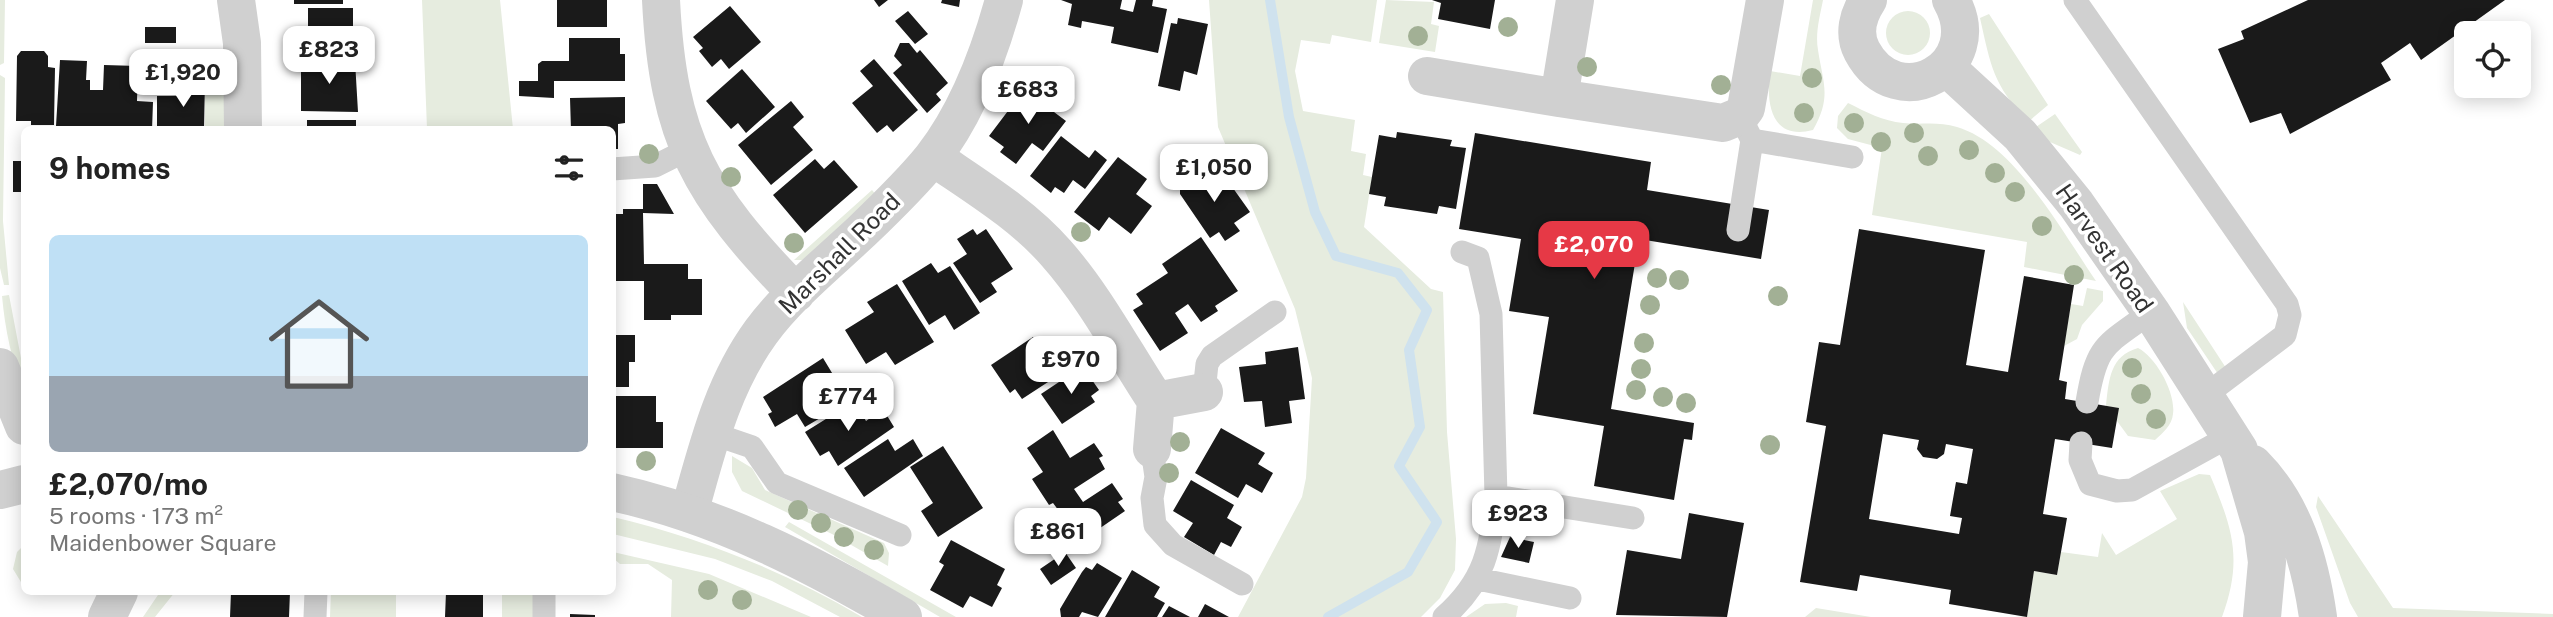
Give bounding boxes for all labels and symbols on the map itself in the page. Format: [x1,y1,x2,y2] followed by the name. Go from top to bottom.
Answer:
[288,27,370,86] pin: £823
[126,50,240,109] pin: £1,920
[987,66,1069,126] pin: £683
[1157,144,1271,204] pin: £1,050
[2050,178,2160,318] street label: Harvest Road
[773,187,905,319] street label: Marshall Road
[1537,222,1651,281] pin: £2,070
[1030,336,1112,396] pin: £970
[807,374,889,433] pin: £774
[1477,490,1559,550] pin: £923
[1017,508,1099,568] pin: £861

